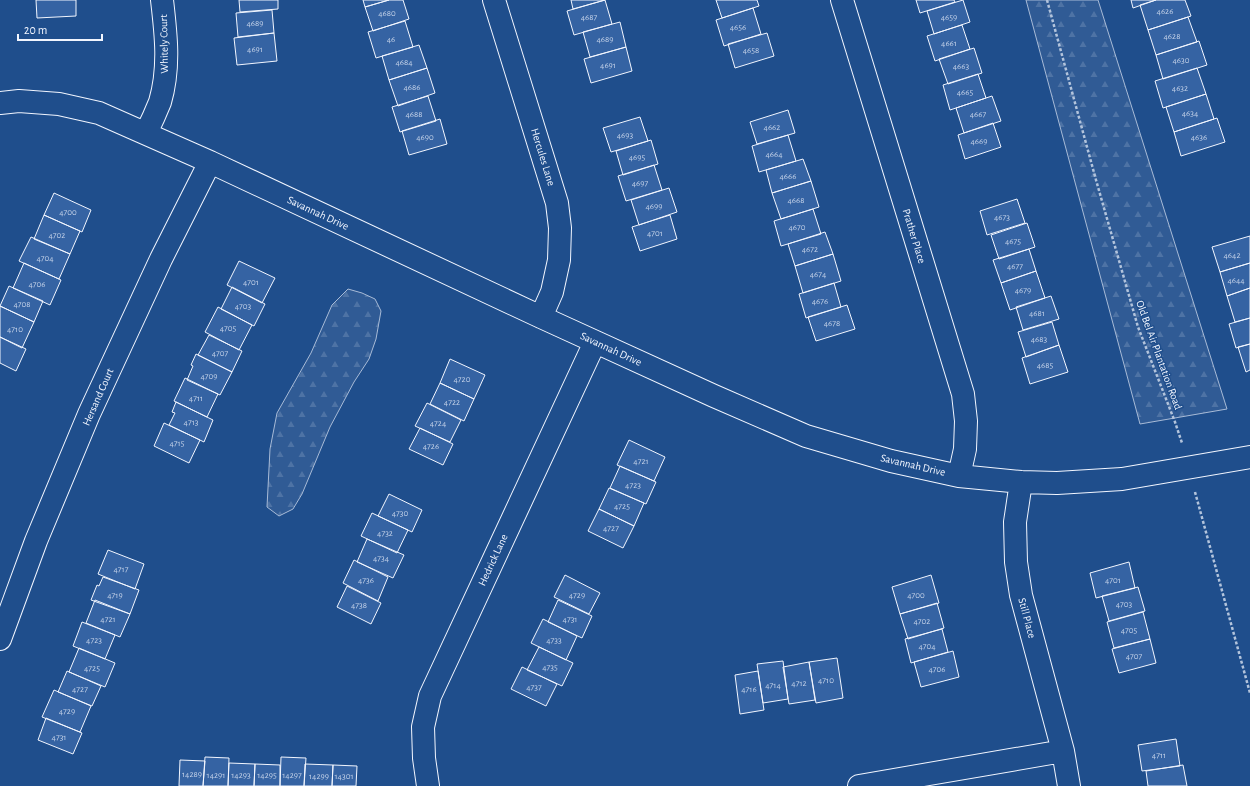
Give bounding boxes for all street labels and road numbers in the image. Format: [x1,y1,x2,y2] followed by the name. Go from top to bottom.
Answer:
[158,14,170,74] street label: Whitely Court
[529,127,557,187] street label: Hercules Lane
[286,194,350,232] street label: Savannah Drive
[900,207,928,265] street label: Prather Place
[1134,299,1184,411] street label: Old Bel Air Plantation Road
[579,330,643,368] street label: Savannah Drive
[80,366,116,427] street label: Hersand Court
[880,452,946,478] street label: Savannah Drive
[476,532,510,588] street label: Hedrick Lane
[1016,597,1038,639] street label: Still Place

